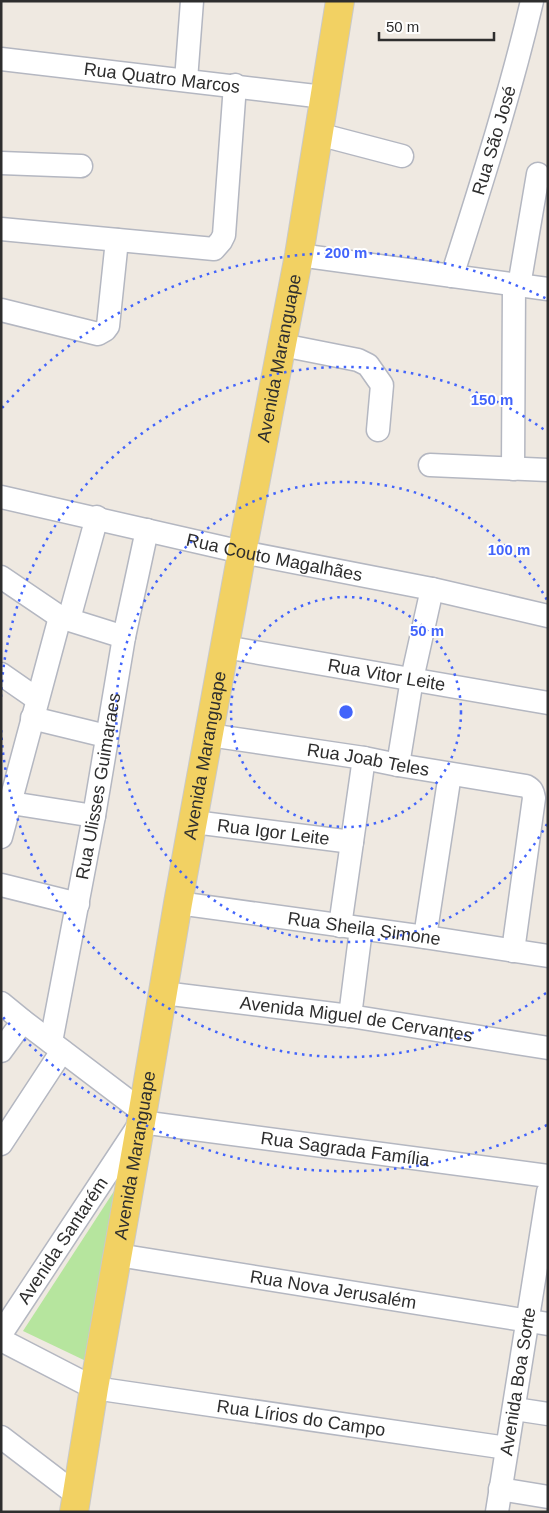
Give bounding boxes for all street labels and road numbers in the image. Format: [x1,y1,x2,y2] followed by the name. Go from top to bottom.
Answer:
[83,59,241,97] street label: Rua Quatro Marcos
[468,83,520,198] street label: Rua São José
[253,272,305,444] street label: Avenida Maranguape
[184,530,364,585] street label: Rua Couto Magalhães
[326,655,447,695] street label: Rua Vitor Leite
[180,669,230,841] street label: Avenida Maranguape
[72,692,124,881] street label: Rua Ulisses Guimaraes
[306,740,431,780] street label: Rua Joab Teles
[216,815,331,849] street label: Rua Igor Leite
[287,908,442,949] street label: Rua Sheila Simone
[239,993,474,1046] street label: Avenida Miguel de Cervantes
[110,1069,159,1241] street label: Avenida Maranguape
[259,1128,432,1170] street label: Rua Sagrada Família
[14,1173,112,1308] street label: Avenida Santarém
[249,1266,418,1313] street label: Rua Nova Jerusalém
[496,1306,539,1457] street label: Avenida Boa Sorte
[216,1396,387,1440] street label: Rua Lírios do Campo

